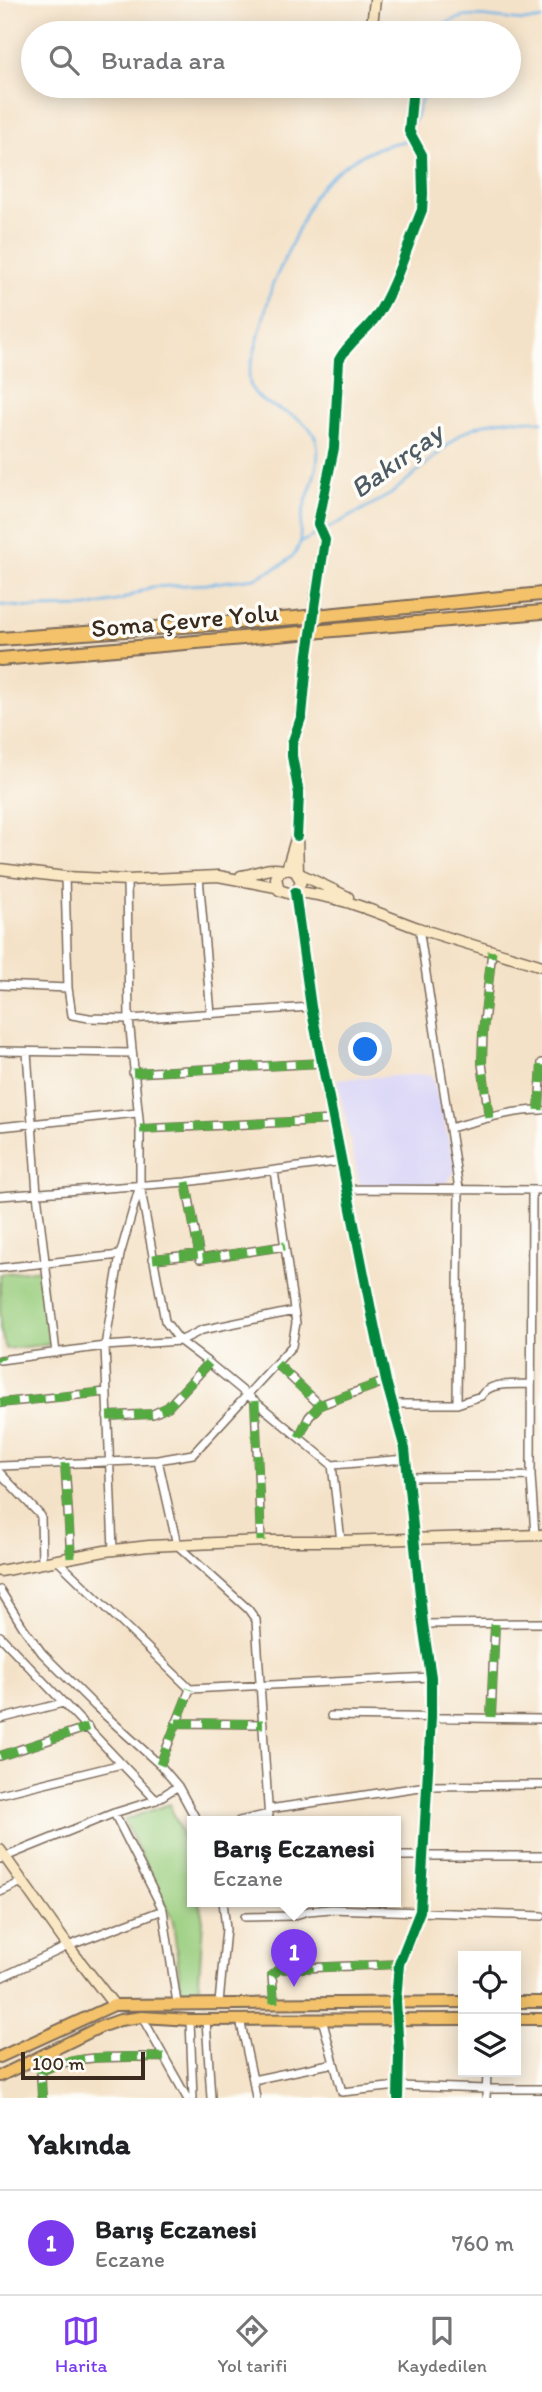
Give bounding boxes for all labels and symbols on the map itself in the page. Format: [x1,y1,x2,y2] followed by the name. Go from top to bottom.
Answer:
[343,413,451,505] water label: Bakırçay
[90,596,280,644] street label: Soma Çevre Yolu
[348,1032,382,1066] your location
[271,1929,317,1987] pin: 1
[21,2049,145,2081] scale bar

